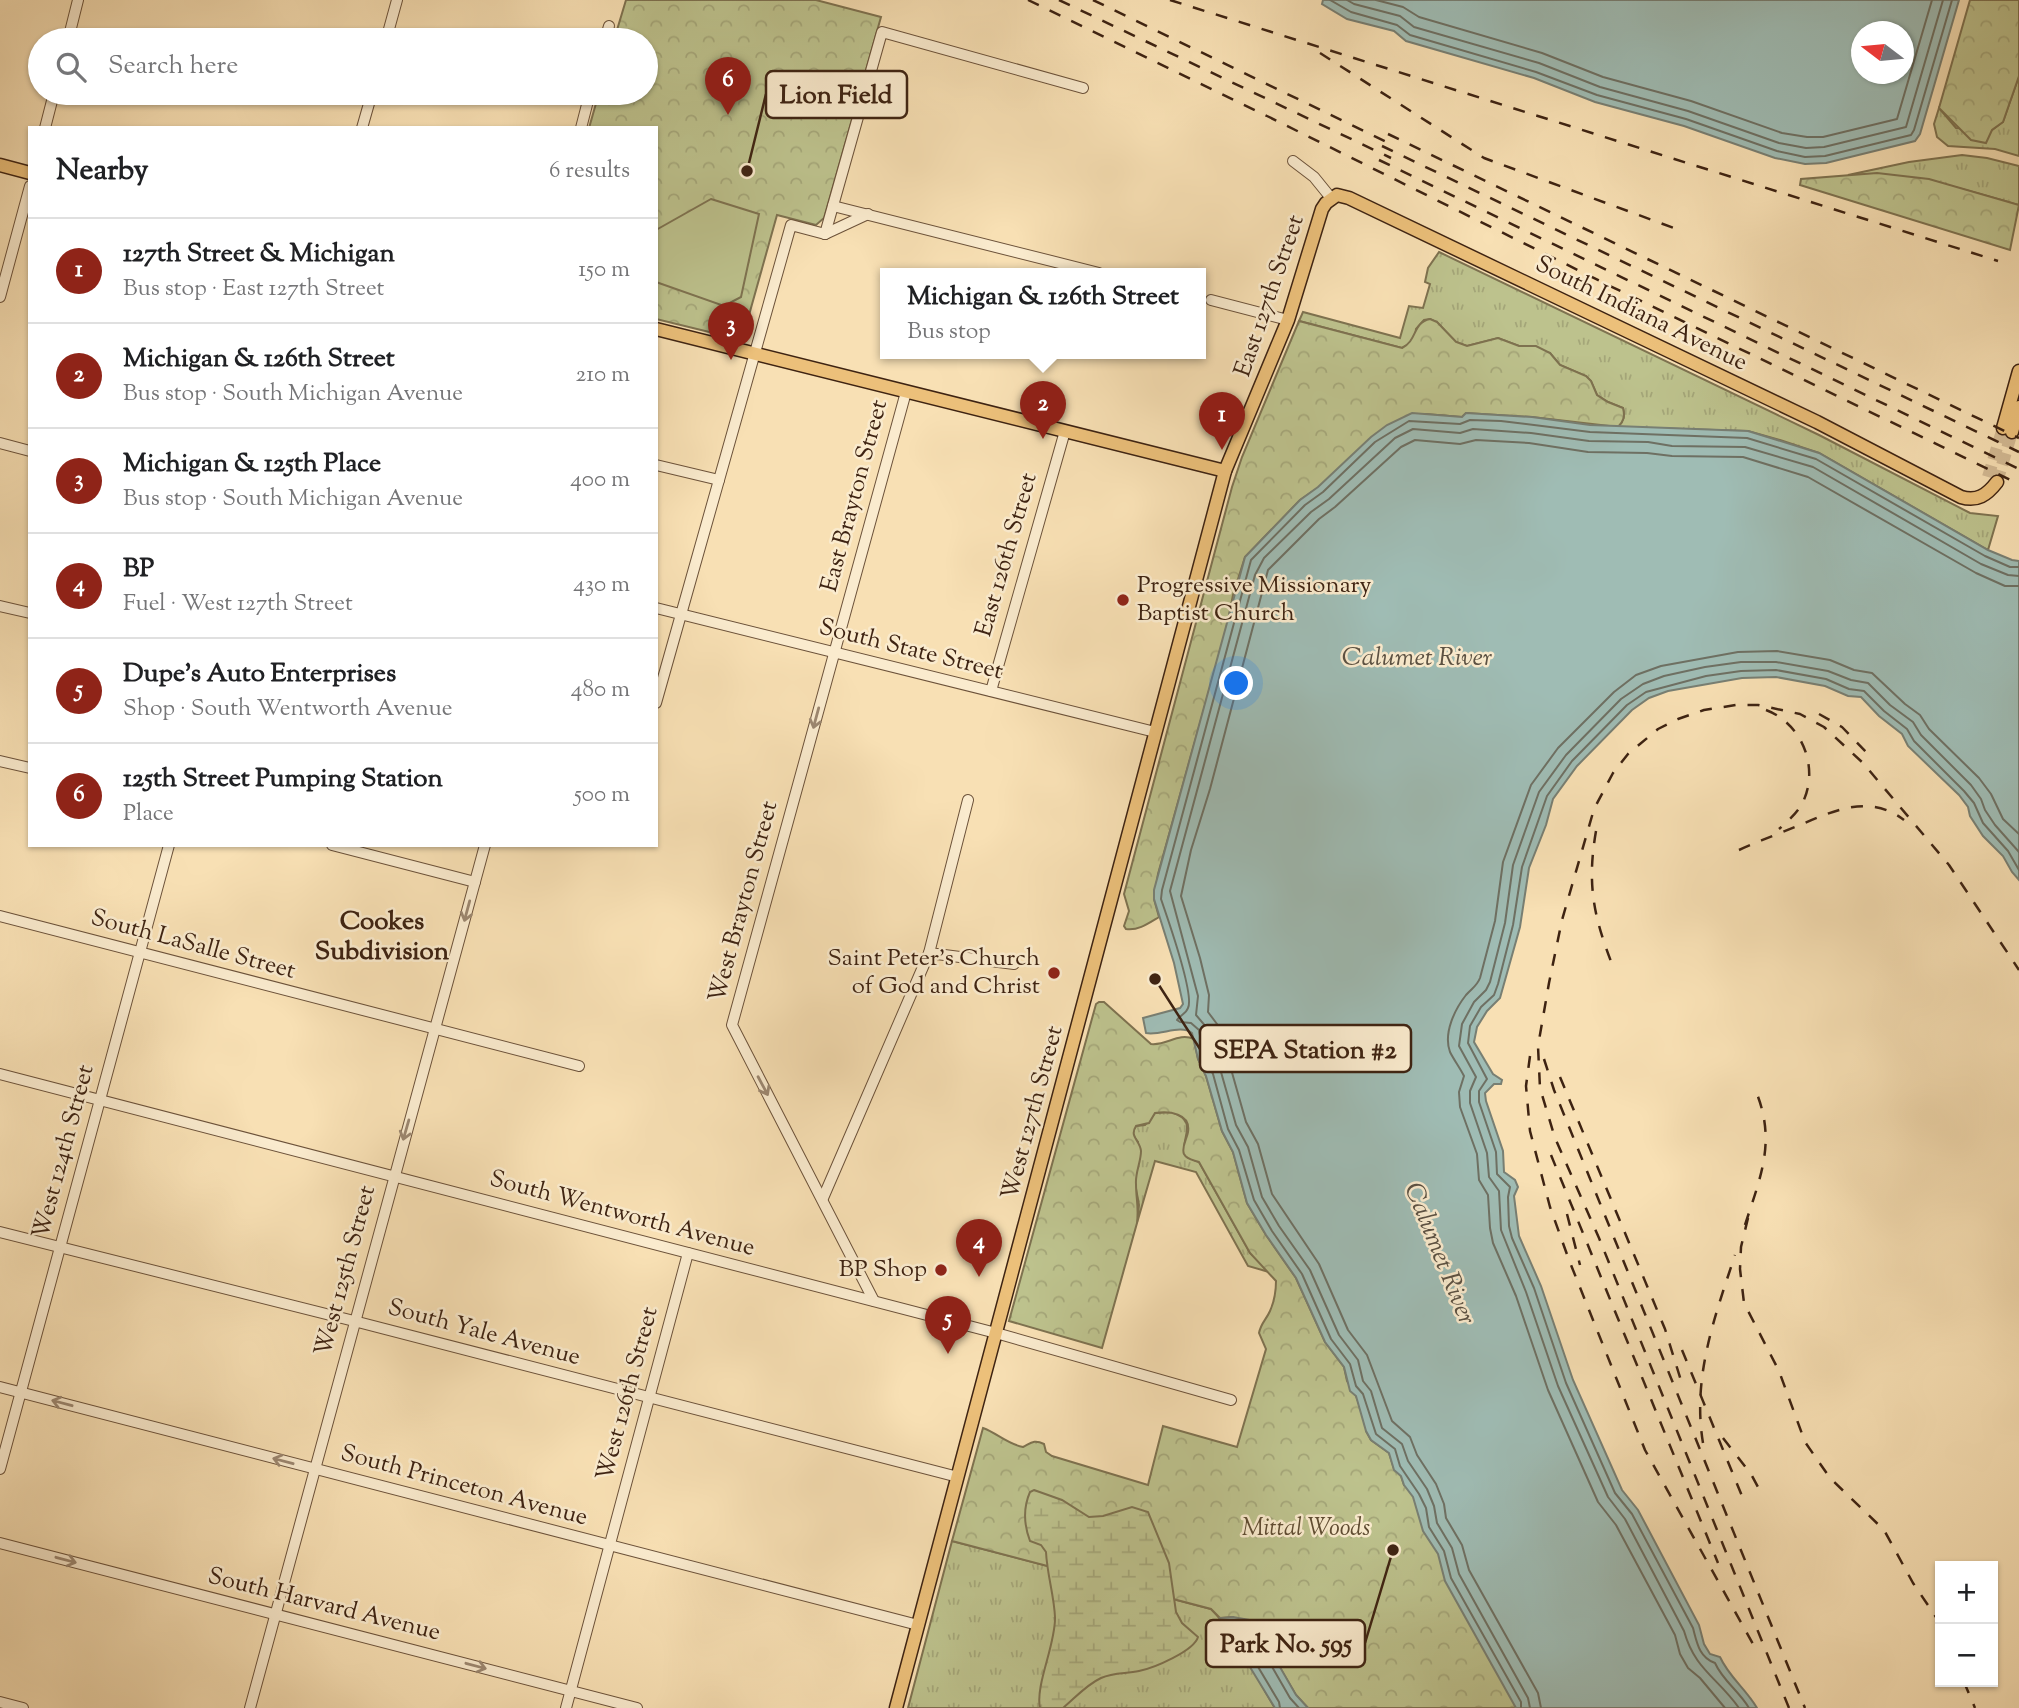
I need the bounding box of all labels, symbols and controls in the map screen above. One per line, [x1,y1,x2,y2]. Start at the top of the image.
north arrow [1851,21,1914,84]
search box [28,28,658,105]
icon: search [52,48,90,86]
text: Search here [108,48,238,85]
pin: 6 [705,57,751,115]
callout: Lion Field [766,71,907,118]
text: Lion Field [780,78,893,115]
text: Nearby [56,150,148,193]
text: 6 results [549,155,630,188]
street label: East 127th Street [1226,211,1314,381]
text: 127th Street & Michigan [123,236,395,273]
street label: South Indiana Avenue [1529,248,1753,380]
text: 1 [75,254,83,287]
text: 150 m [578,254,630,287]
popup [880,268,1206,359]
text: Bus stop · East 127th Street [123,273,384,306]
text: Michigan & 126th Street [907,279,1179,316]
pin: 3 [708,302,754,360]
text: Bus stop [907,316,991,349]
text: Michigan & 126th Street [123,341,395,378]
text: 2 [74,359,84,392]
text: 210 m [576,359,630,392]
text: Bus stop · South Michigan Avenue [123,378,463,411]
pin: 2 [1020,381,1066,439]
pin: 1 [1199,392,1245,450]
street label: East Brayton Street [813,396,897,596]
text: Michigan & 125th Place [123,446,381,483]
text: 3 [74,464,84,497]
text: 400 m [570,464,630,497]
street label: East 126th Street [967,469,1047,641]
text: Bus stop · South Michigan Avenue [123,483,463,516]
text: BP [123,551,154,588]
text: 4 [73,569,85,602]
text: 430 m [573,569,630,602]
place label: Progressive Missionary Baptist Church [1137,569,1371,631]
text: Fuel · West 127th Street [123,588,353,621]
marker: Progressive Missionary Baptist Church [1115,592,1131,608]
street label: South State Street [815,611,1007,689]
water label: Calumet River [1342,640,1492,677]
text: Dupe's Auto Enterprises [123,656,396,693]
your location [1219,666,1253,700]
text: 5 [75,674,83,707]
text: 480 m [571,674,630,707]
text: Shop · South Wentworth Avenue [123,693,453,726]
one-way arrow [809,706,822,729]
text: 125th Street Pumping Station [123,761,443,798]
text: 6 [73,779,85,812]
text: 500 m [574,779,630,812]
street label: West Brayton Street [701,797,787,1007]
text: Place [123,798,174,831]
one-way arrow [460,899,473,922]
street label: South LaSalle Street [87,901,299,989]
district label: Cookes Subdivision [315,904,450,971]
place label: Saint Peter's Church of God and Christ [828,942,1040,1004]
marker: Saint Peter's Church of God and Christ [1046,965,1062,981]
street label: West 127th Street [993,1022,1073,1204]
callout: SEPA Station #2 [1200,1025,1411,1072]
text: SEPA Station #2 [1213,1033,1398,1070]
street label: West 124th Street [24,1061,104,1243]
one-way arrow [756,1075,770,1095]
one-way arrow [399,1119,412,1141]
street label: South Wentworth Avenue [486,1162,758,1266]
water label: Calumet River [1394,1177,1484,1331]
street label: West 125th Street [307,1182,385,1360]
pin: 4 [956,1219,1002,1277]
place label: BP Shop [839,1253,927,1287]
marker: BP Shop [933,1262,949,1278]
street label: South Yale Avenue [384,1291,584,1375]
pin: 5 [925,1296,971,1354]
street label: West 126th Street [588,1303,668,1485]
one-way arrow [52,1396,74,1409]
street label: South Princeton Avenue [337,1437,591,1535]
one-way arrow [272,1453,294,1466]
park label: Mittal Woods [1242,1512,1370,1546]
one-way arrow [54,1554,77,1567]
street label: South Harvard Avenue [204,1560,444,1650]
map controls [1935,1561,1998,1687]
button: + [1935,1561,1998,1624]
callout: Park No. 595 [1206,1620,1365,1667]
button: − [1935,1624,1998,1687]
text: Park No. 595 [1220,1627,1352,1664]
one-way arrow [464,1660,487,1673]

